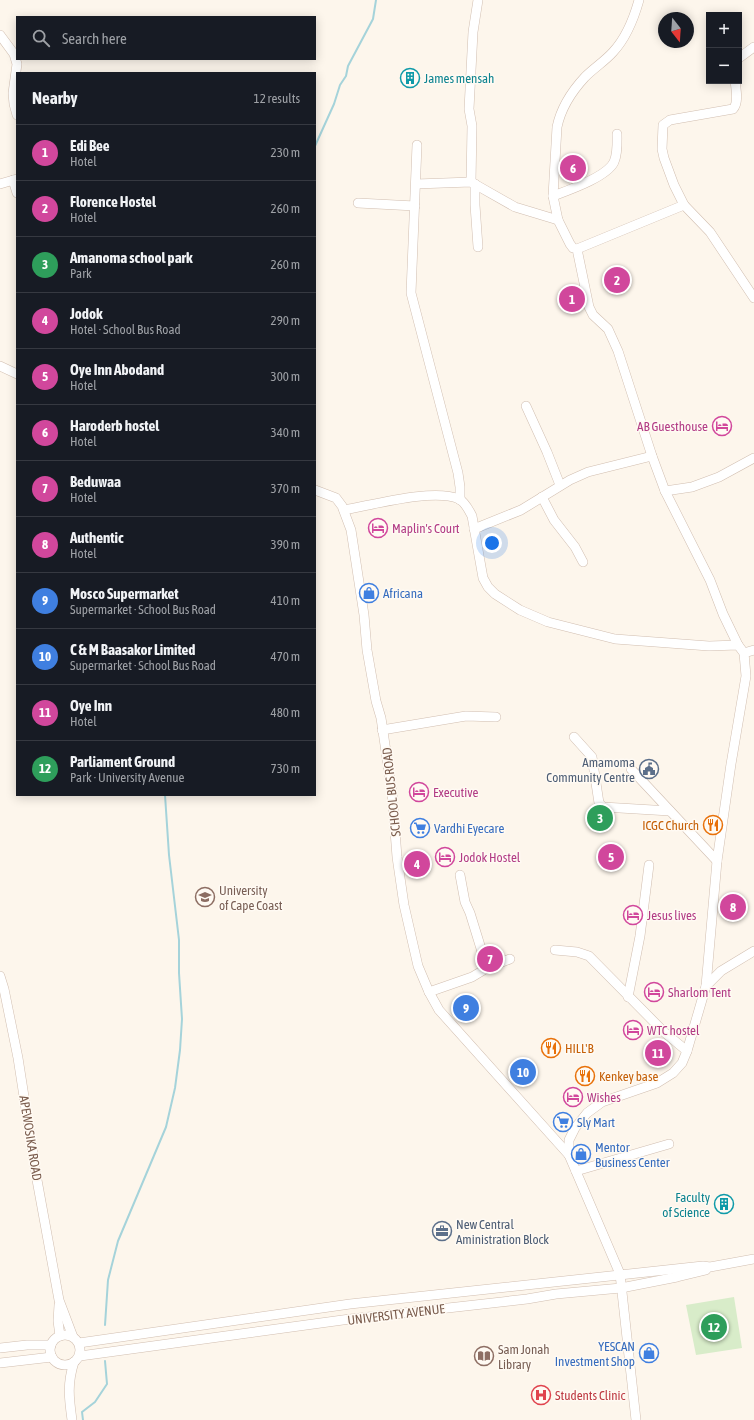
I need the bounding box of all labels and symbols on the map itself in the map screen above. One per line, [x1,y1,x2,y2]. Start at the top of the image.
north arrow [658,12,694,48]
building icon: James mensah [399,67,421,89]
place label: James mensah [424,71,494,86]
pin: 6 [560,153,586,183]
pin: 2 [604,265,630,295]
pin: 1 [559,284,585,314]
hotel icon: AB Guesthouse [711,415,733,437]
place label: AB Guesthouse [637,419,708,434]
hotel icon: Maplin's Court [367,517,389,539]
place label: Maplin's Court [392,521,460,536]
your location [482,533,502,553]
shop icon: Africana [358,582,380,604]
place label: Africana [383,586,423,601]
street label: SCHOOL BUS ROAD [379,747,404,837]
place label: Amamoma Community Centre [546,755,635,785]
public building icon: Amamoma Community Centre [638,758,660,780]
hotel icon: Executive [408,781,430,803]
place label: Executive [433,785,479,800]
pin: 3 [587,803,613,833]
restaurant icon: ICGC Church [702,814,724,836]
supermarket icon: Vardhi Eyecare [409,817,431,839]
place label: ICGC Church [642,818,699,833]
place label: Vardhi Eyecare [434,821,504,836]
pin: 5 [598,842,624,872]
hotel icon: Jodok Hostel [434,846,456,868]
pin: 4 [404,849,430,879]
place label: Jodok Hostel [459,850,521,865]
place label: University of Cape Coast [219,883,283,913]
school or university icon: University of Cape Coast [194,886,216,908]
pin: 8 [720,892,746,922]
hotel icon: Jesus lives [622,904,644,926]
place label: Jesus lives [647,908,697,923]
pin: 7 [477,944,503,974]
hotel icon: Sharlom Tent [643,981,665,1003]
place label: Sharlom Tent [668,985,731,1000]
pin: 9 [453,993,479,1023]
hotel icon: WTC hostel [622,1019,644,1041]
place label: WTC hostel [647,1023,700,1038]
restaurant icon: HILL'B [540,1037,562,1059]
pin: 11 [645,1038,671,1068]
place label: HILL'B [565,1041,594,1056]
pin: 10 [510,1057,536,1087]
restaurant icon: Kenkey base [574,1065,596,1087]
place label: Kenkey base [599,1069,658,1084]
hotel icon: Wishes [562,1086,584,1108]
place label: Wishes [587,1090,621,1105]
street label: APEWOSIKA ROAD [16,1094,45,1182]
supermarket icon: Sly Mart [552,1111,574,1133]
place label: Sly Mart [577,1115,615,1130]
place label: Mentor Business Center [595,1140,670,1170]
shop icon: Mentor Business Center [570,1143,592,1165]
place label: Faculty of Science [662,1190,711,1220]
building icon: Faculty of Science [713,1193,735,1215]
place label: New Central Aministration Block [456,1217,549,1247]
office icon: New Central Aministration Block [431,1220,453,1242]
street label: UNIVERSITY AVENUE [347,1301,446,1328]
pin: 12 [701,1312,727,1342]
place label: YESCAN Investment Shop [555,1339,635,1369]
place label: Sam Jonah Library [498,1342,550,1372]
shop icon: YESCAN Investment Shop [638,1342,660,1364]
library icon: Sam Jonah Library [473,1345,495,1367]
hospital icon: Students Clinic [530,1384,552,1406]
place label: Students Clinic [555,1388,626,1403]

